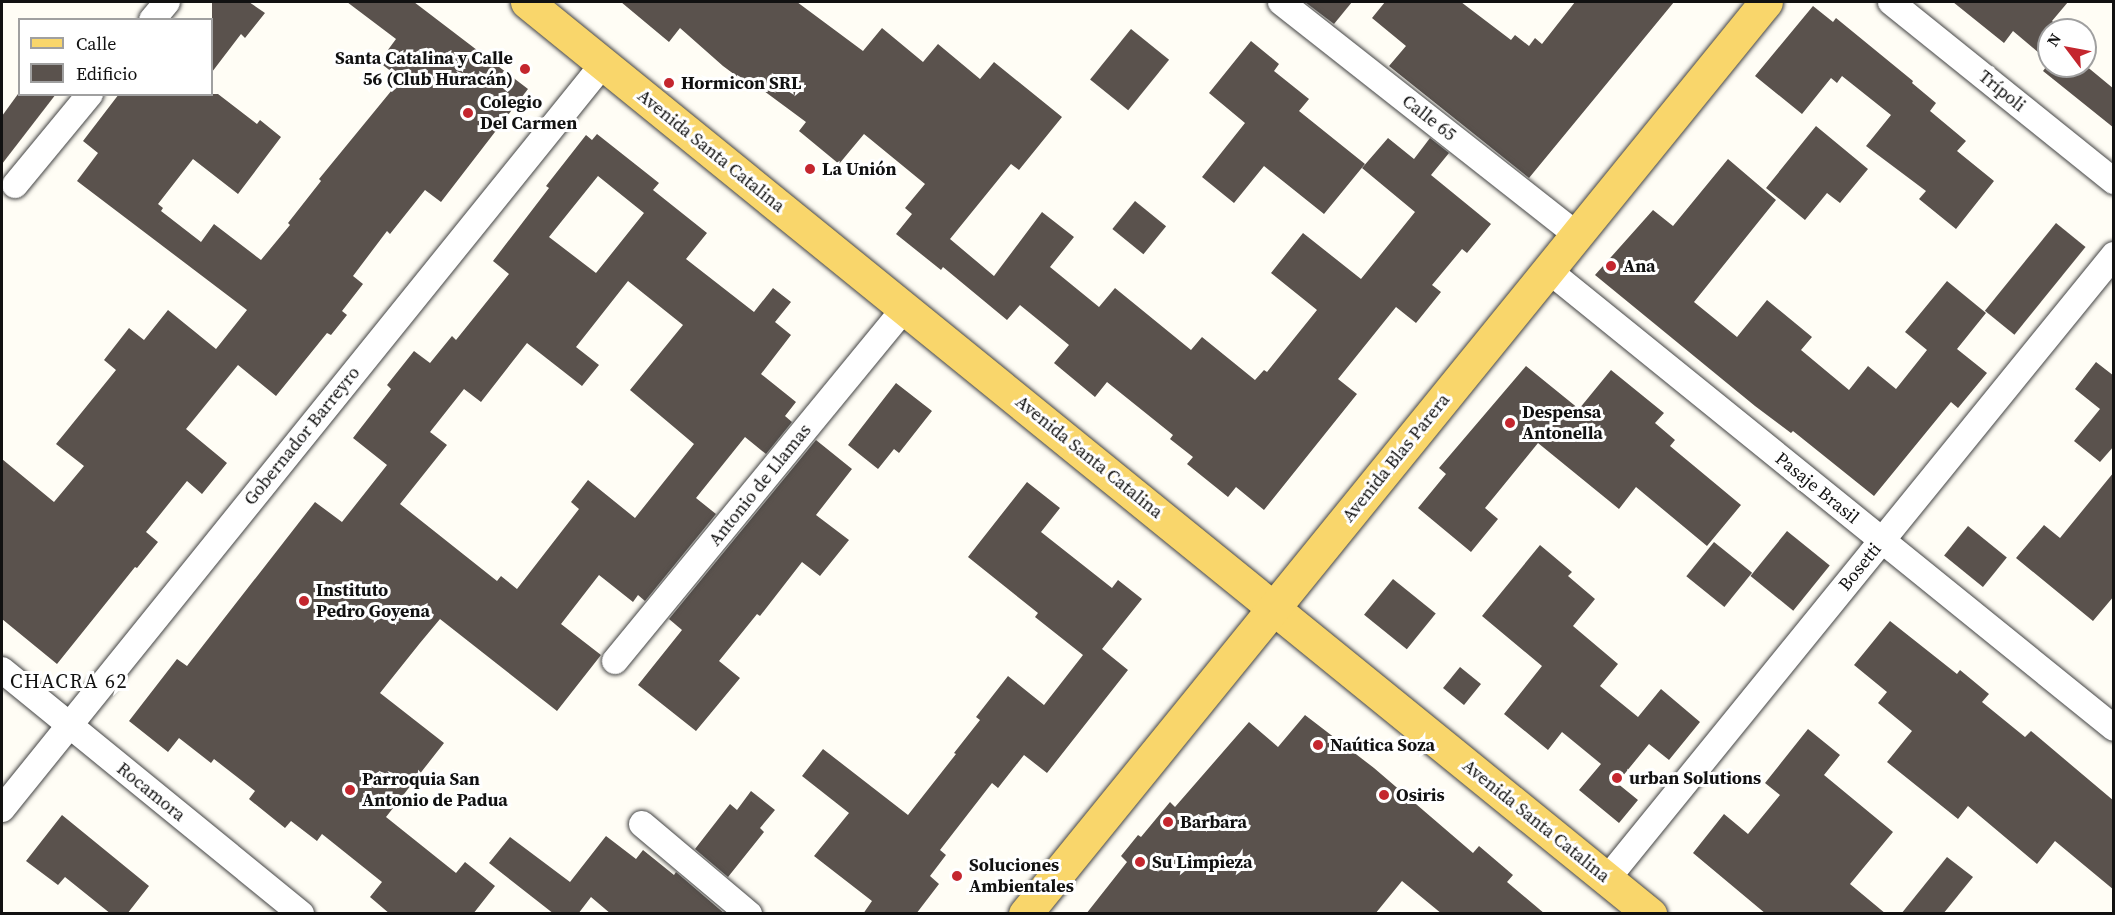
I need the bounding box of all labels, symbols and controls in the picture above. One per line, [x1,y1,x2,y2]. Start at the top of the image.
legend [18,18,213,96]
north arrow [2037,18,2097,78]
text: N [2041,29,2066,50]
text: Calle [76,31,116,56]
place label: Santa Catalina y Calle 56 (Club Huracán) [335,48,513,90]
text: Edificio [76,61,137,86]
marker: Santa Catalina y Calle 56 (Club Huracán) [518,62,532,76]
street label: Trípoli [1974,66,2030,116]
place label: Hormicon SRL [681,72,801,94]
marker: Hormicon SRL [662,76,676,90]
street label: Avenida Santa Catalina [633,85,789,217]
street label: Calle 65 [1398,90,1460,146]
place label: Colegio Del Carmen [480,92,577,134]
marker: Colegio Del Carmen [461,106,475,120]
place label: La Unión [822,158,897,180]
marker: La Unión [803,162,817,176]
place label: Ana [1623,255,1656,277]
marker: Ana [1604,259,1618,273]
street label: Gobernador Barreyro [239,362,365,510]
street label: Avenida Blas Parera [1338,389,1454,527]
street label: Avenida Santa Catalina [1011,391,1167,523]
place label: Despensa Antonella [1522,402,1603,444]
marker: Despensa Antonella [1503,416,1517,430]
street label: Antonio de Llamas [704,420,816,550]
street label: Pasaje Brasil [1771,448,1863,528]
street label: Bosetti [1834,539,1886,595]
place label: Instituto Pedro Goyena [316,580,430,622]
marker: Instituto Pedro Goyena [297,594,311,608]
district label: CHACRA 62 [10,669,128,693]
place label: Naútica Soza [1330,734,1435,756]
marker: Naútica Soza [1311,738,1325,752]
street label: Avenida Santa Catalina [1458,755,1614,887]
street label: Rocamora [112,758,190,826]
place label: urban Solutions [1629,767,1761,789]
place label: Parroquia San Antonio de Padua [362,769,508,812]
marker: urban Solutions [1610,771,1624,785]
marker: Parroquia San Antonio de Padua [343,783,357,797]
place label: Osiris [1396,784,1445,806]
marker: Osiris [1377,788,1391,802]
place label: Barbara [1180,811,1247,833]
marker: Barbara [1161,815,1175,829]
place label: Su Limpieza [1152,851,1252,873]
place label: Soluciones Ambientales [969,855,1074,898]
marker: Su Limpieza [1133,855,1147,869]
marker: Soluciones Ambientales [950,869,964,883]

